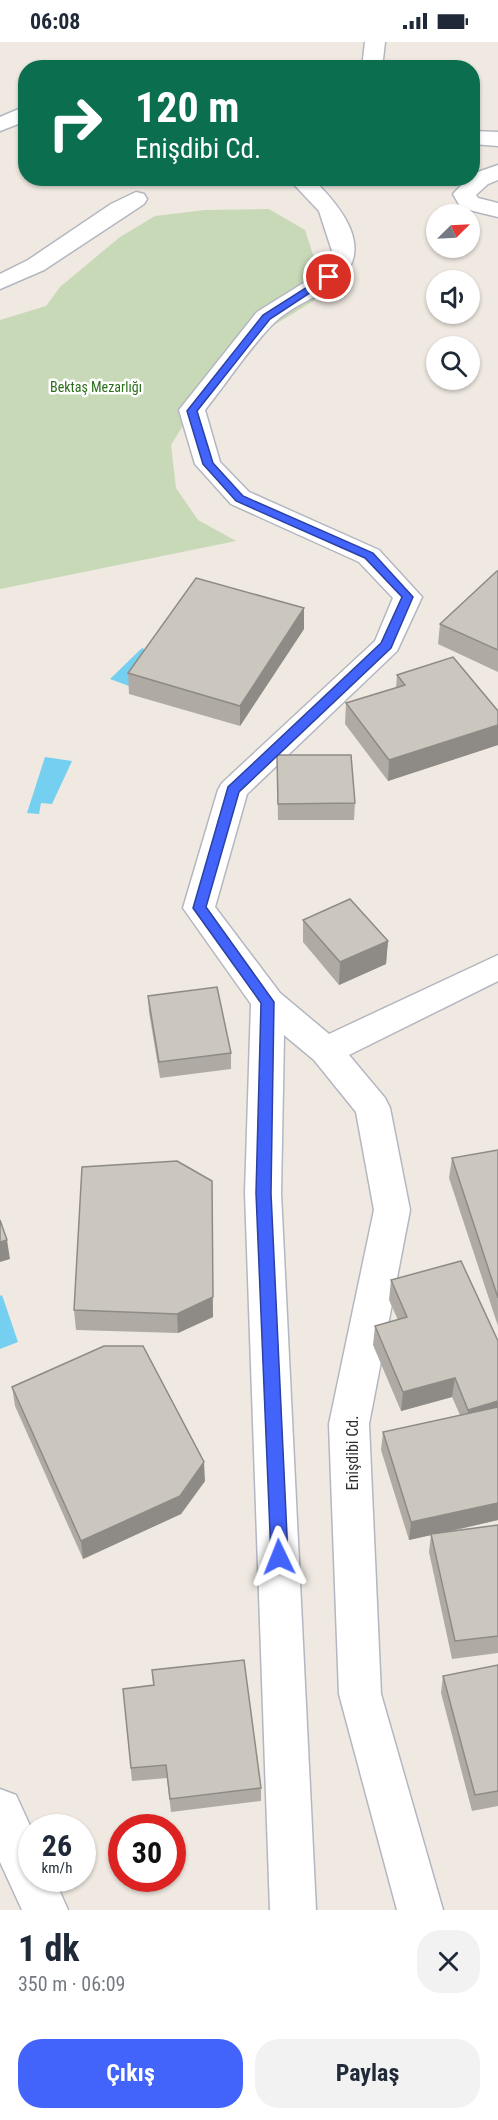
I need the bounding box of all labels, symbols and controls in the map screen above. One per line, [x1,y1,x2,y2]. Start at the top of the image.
text: 06:08 [30,9,81,34]
text: 120 m [135,83,240,132]
icon: right [36,84,114,162]
text: Enişdibi Cd. [135,133,261,165]
north arrow [426,204,480,258]
map controls [426,204,480,390]
pin [303,251,354,302]
icon: arrive [312,260,345,293]
button: sound [426,270,480,324]
button: search [426,336,480,390]
park label: Bektaş Mezarlığı [50,379,142,395]
street label: Enişdibi Cd. [343,1416,362,1490]
position arrow [247,1525,311,1589]
speed limit sign: 30 [108,1814,186,1892]
text: 26 [42,1828,72,1863]
text: km/h [42,1859,72,1877]
text: 1 dk [18,1928,80,1970]
button: close [417,1930,480,1993]
text: 350 m · 06:09 [18,1972,125,1996]
button: Çıkış [18,2039,243,2108]
button: Paylaş [255,2039,480,2108]

